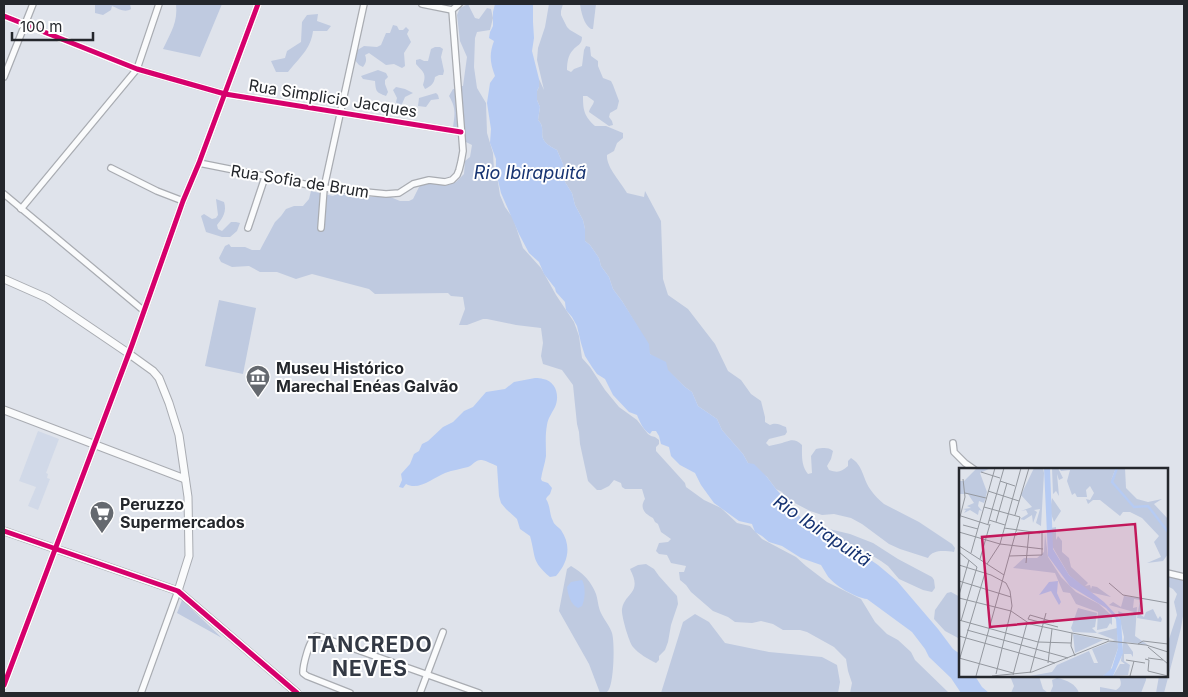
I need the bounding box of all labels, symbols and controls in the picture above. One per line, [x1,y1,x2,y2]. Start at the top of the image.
scale bar [12,10,94,42]
text: 100 m [20,17,62,36]
street label: Rua Simplicio Jacques [247,75,419,121]
street label: Rua Sofia de Brum [229,160,371,202]
water label: Rio Ibirapuitã [474,162,586,183]
place label: Museu Histórico Marechal Enéas Galvão [276,358,459,396]
museum icon: Museu Histórico Marechal Enéas Galvão [245,364,271,398]
inset map [959,468,1168,677]
water label: Rio Ibirapuitã [770,490,875,571]
place label: Peruzzo Supermercados [120,494,245,532]
supermarket icon: Peruzzo Supermercados [89,500,115,534]
district label: TANCREDO NEVES [307,632,433,681]

